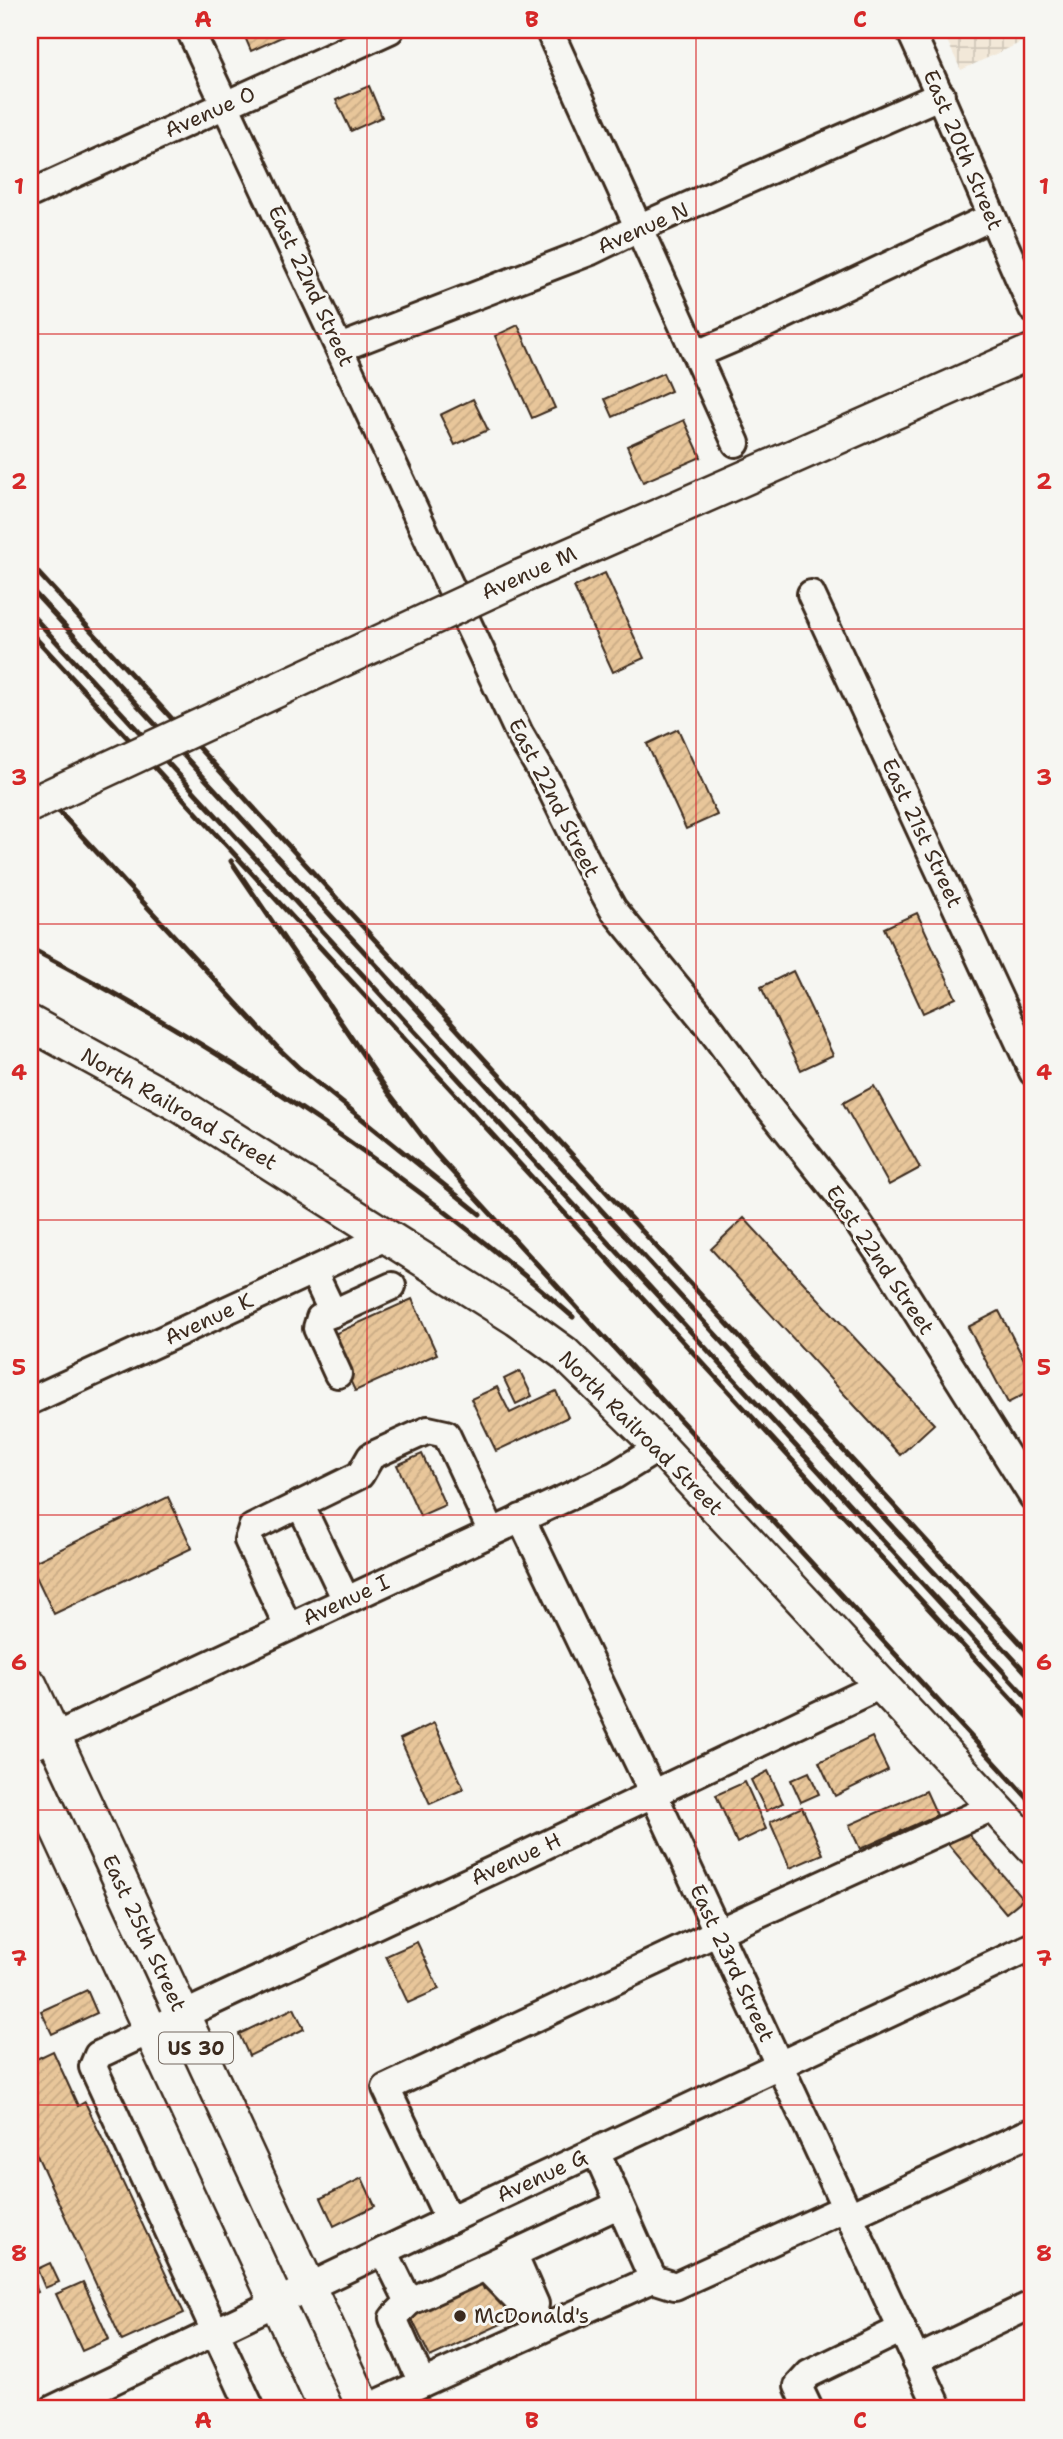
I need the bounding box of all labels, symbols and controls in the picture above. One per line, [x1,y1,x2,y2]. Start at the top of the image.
text: A [194,4,212,34]
text: B [525,4,539,34]
text: C [853,4,867,34]
street label: East 20th Street [917,66,1009,234]
street label: Avenue O [160,80,260,144]
text: 1 [14,171,24,201]
text: 1 [1039,171,1049,201]
street label: Avenue N [593,195,693,261]
street label: East 22nd Street [261,201,361,371]
text: 2 [11,466,27,496]
text: 2 [1036,466,1052,496]
street label: Avenue M [477,540,581,606]
street label: East 22nd Street [502,714,606,882]
street label: East 21st Street [875,754,969,912]
text: 3 [11,762,27,792]
text: 3 [1036,762,1052,792]
street label: North Railroad Street [76,1041,282,1177]
text: 4 [11,1057,27,1087]
text: 4 [1036,1057,1052,1087]
street label: East 22nd Street [820,1180,940,1340]
street label: Avenue K [160,1286,258,1352]
street label: North Railroad Street [553,1345,729,1521]
text: 5 [12,1352,26,1382]
text: 5 [1037,1352,1051,1382]
street label: Avenue I [298,1568,394,1632]
text: 6 [11,1647,27,1677]
text: 6 [1036,1647,1052,1677]
street label: Avenue H [466,1826,566,1892]
street label: East 25th Street [95,1850,193,2016]
street label: East 23rd Street [683,1880,781,2046]
text: 7 [11,1943,27,1973]
text: 7 [1036,1943,1052,1973]
road number: US 30 [159,2032,233,2064]
street label: Avenue G [492,2143,592,2209]
text: 8 [11,2238,27,2268]
text: 8 [1036,2238,1052,2268]
place label: McDonald's [474,2302,589,2330]
marker: McDonald's [452,2308,468,2324]
text: A [194,2405,212,2435]
text: B [525,2405,539,2435]
text: C [853,2405,867,2435]

